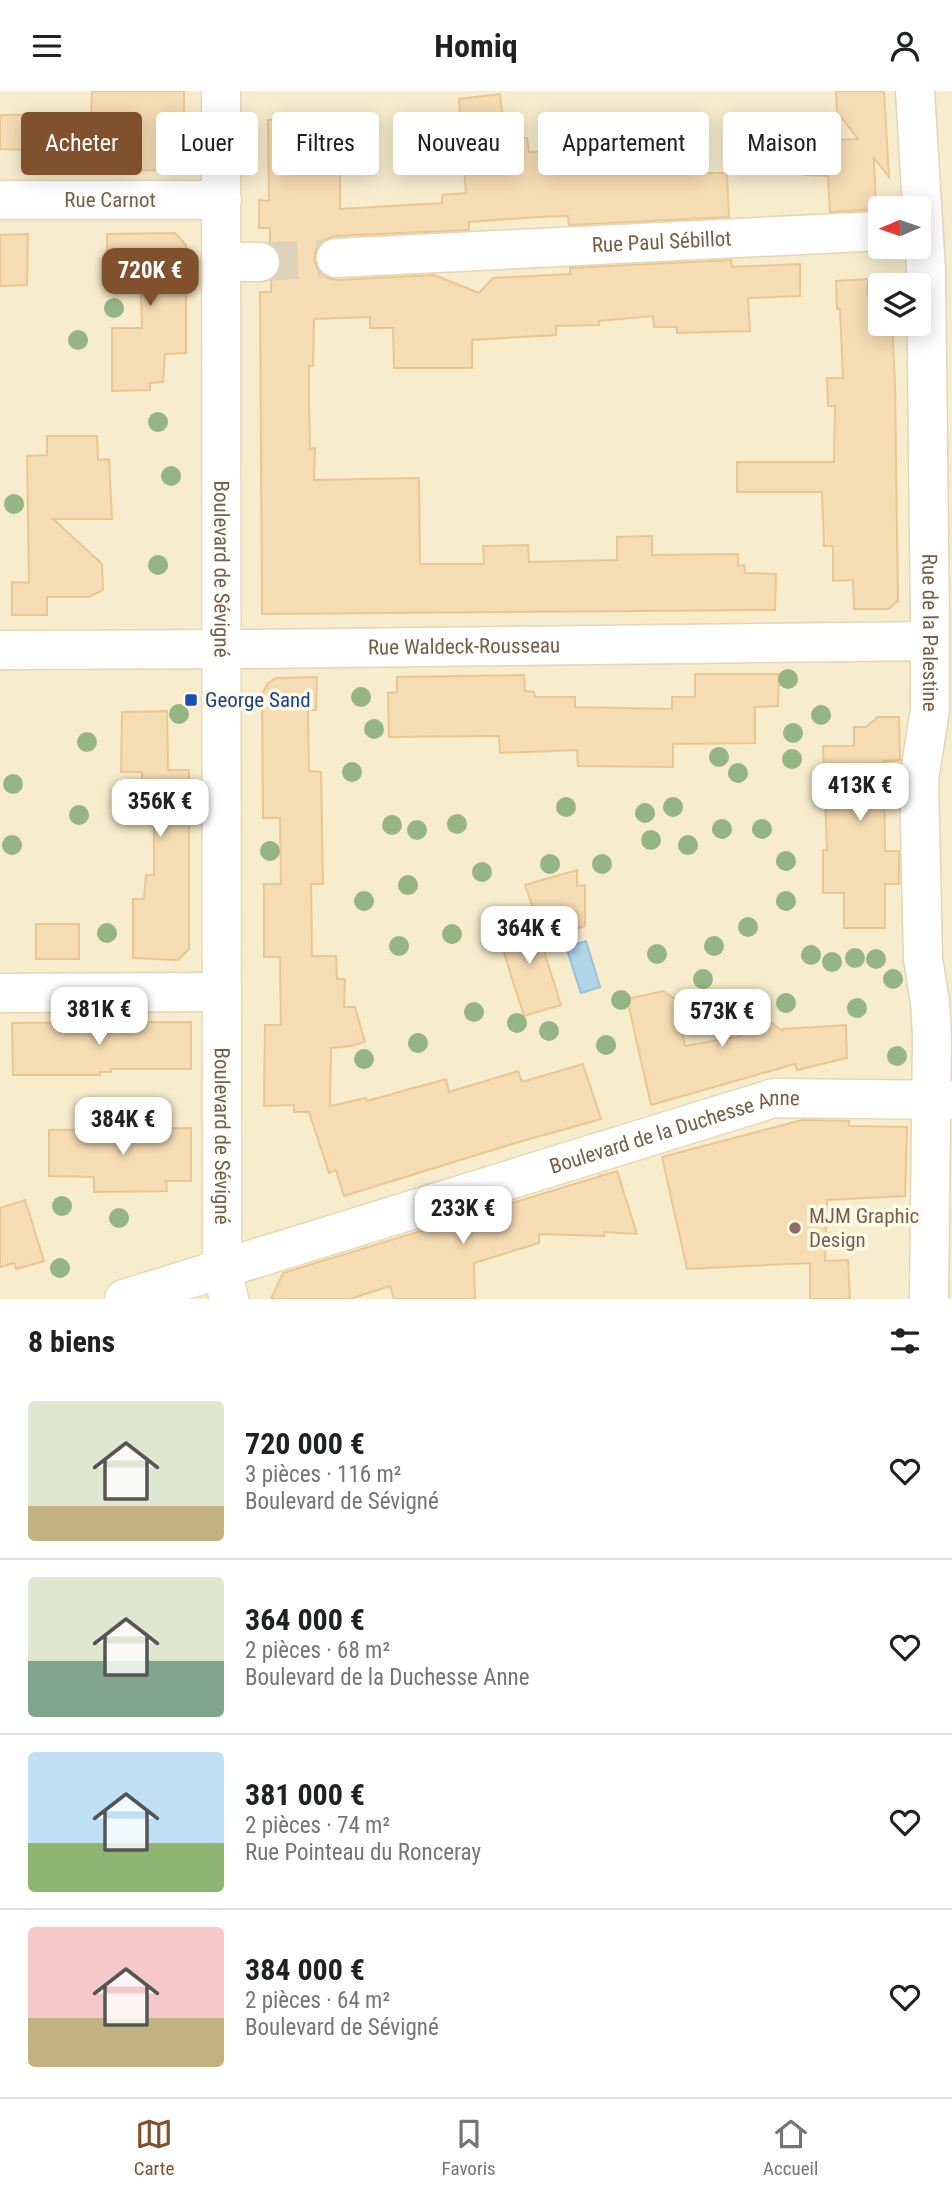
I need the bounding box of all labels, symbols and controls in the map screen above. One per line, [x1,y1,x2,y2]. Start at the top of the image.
icon: menu [28,27,66,65]
text: Homiq [434,27,518,65]
icon: person [886,27,924,65]
chip: Acheter [21,112,142,175]
chip: Louer [156,112,258,175]
chip: Filtres [272,112,379,175]
chip: Nouveau [393,112,524,175]
chip: Appartement [538,112,709,175]
chip: Maison [723,112,841,175]
street label: Rue Carnot [64,188,156,212]
north arrow [868,196,931,259]
map controls [868,196,931,336]
street label: Rue Paul Sébillot [591,226,732,257]
pin: 720K € [93,249,207,308]
text: 720K € [118,257,182,284]
button: layers [868,273,931,336]
street label: Boulevard de Sévigné [209,480,233,658]
street label: Rue de la Palestine [917,554,942,712]
street label: Rue Waldeck-Rousseau [368,633,560,660]
place label: George Sand [205,688,311,712]
marker: George Sand [183,692,199,708]
pin: 413K € [803,763,917,823]
text: 413K € [828,772,892,799]
pin: 356K € [103,779,217,839]
text: 356K € [128,788,192,815]
pin: 364K € [472,907,586,966]
text: 364K € [497,915,561,942]
pin: 381K € [42,988,156,1047]
pin: 573K € [665,989,779,1049]
text: 381K € [67,996,131,1023]
text: 573K € [690,998,754,1025]
street label: Boulevard de Sévigné [210,1047,234,1225]
street label: Boulevard de la Duchesse Anne [547,1086,800,1179]
pin: 384K € [66,1097,180,1157]
text: 384K € [91,1106,155,1133]
pin: 233K € [406,1187,520,1246]
text: 233K € [431,1195,495,1222]
place label: MJM Graphic Design [809,1204,919,1252]
marker: MJM Graphic Design [787,1220,803,1236]
icon: filters [886,1322,924,1360]
text: 8 biens [28,1324,115,1359]
text: 720 000 € [245,1426,365,1461]
icon: home [84,1429,168,1513]
icon: heart [886,1452,924,1490]
text: 3 pièces · 116 m² [245,1461,401,1488]
text: Boulevard de Sévigné [245,1488,439,1515]
text: 364 000 € [245,1602,365,1637]
icon: home [84,1605,168,1689]
icon: heart [886,1628,924,1666]
text: 2 pièces · 68 m² [245,1637,390,1664]
text: Boulevard de la Duchesse Anne [245,1664,529,1691]
text: 381 000 € [245,1777,365,1812]
icon: home [84,1780,168,1864]
icon: heart [886,1803,924,1841]
text: 2 pièces · 74 m² [245,1812,390,1839]
text: Rue Pointeau du Ronceray [245,1839,481,1866]
text: 384 000 € [245,1952,365,1987]
icon: home [84,1955,168,2039]
icon: heart [886,1978,924,2016]
text: 2 pièces · 64 m² [245,1987,390,2014]
text: Boulevard de Sévigné [245,2014,439,2041]
tab: Carte [134,2115,174,2180]
tab: Favoris [442,2115,496,2180]
tab: Accueil [763,2115,818,2180]

